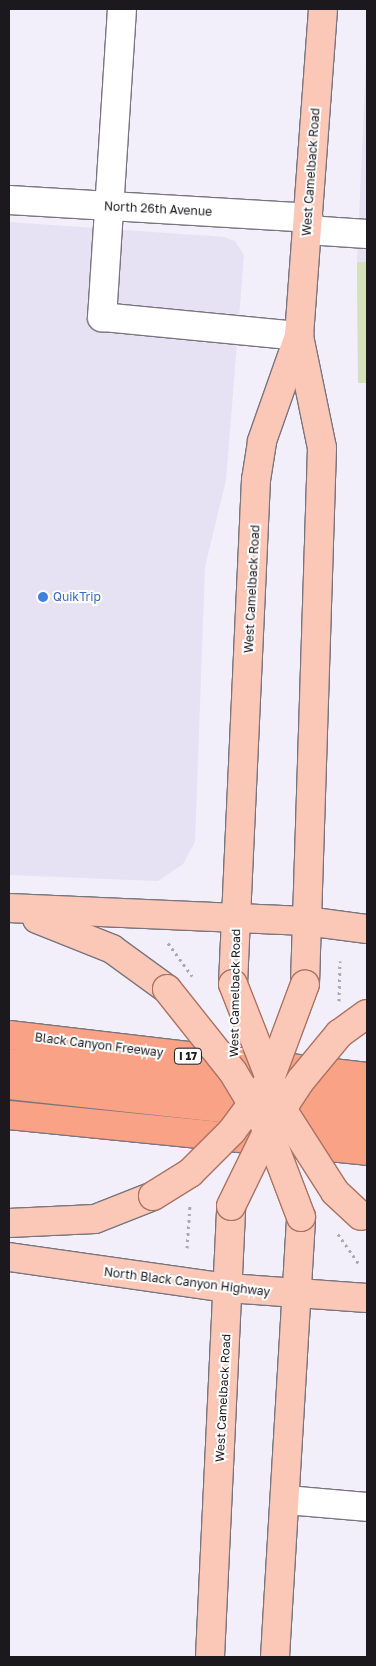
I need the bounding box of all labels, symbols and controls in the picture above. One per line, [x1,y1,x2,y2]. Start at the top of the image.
street label: West Camelback Road [299,107,323,237]
street label: North 26th Avenue [104,199,212,219]
street label: West Camelback Road [241,525,263,653]
place label: QuikTrip [53,590,101,604]
marker: QuikTrip [37,591,49,603]
street label: West Camelback Road [227,929,243,1057]
street label: Black Canyon Freeway [34,1030,164,1060]
road number: I 17 [173,1048,203,1064]
street label: North Black Canyon Highway [103,1265,271,1299]
street label: West Camelback Road [212,1334,234,1462]

